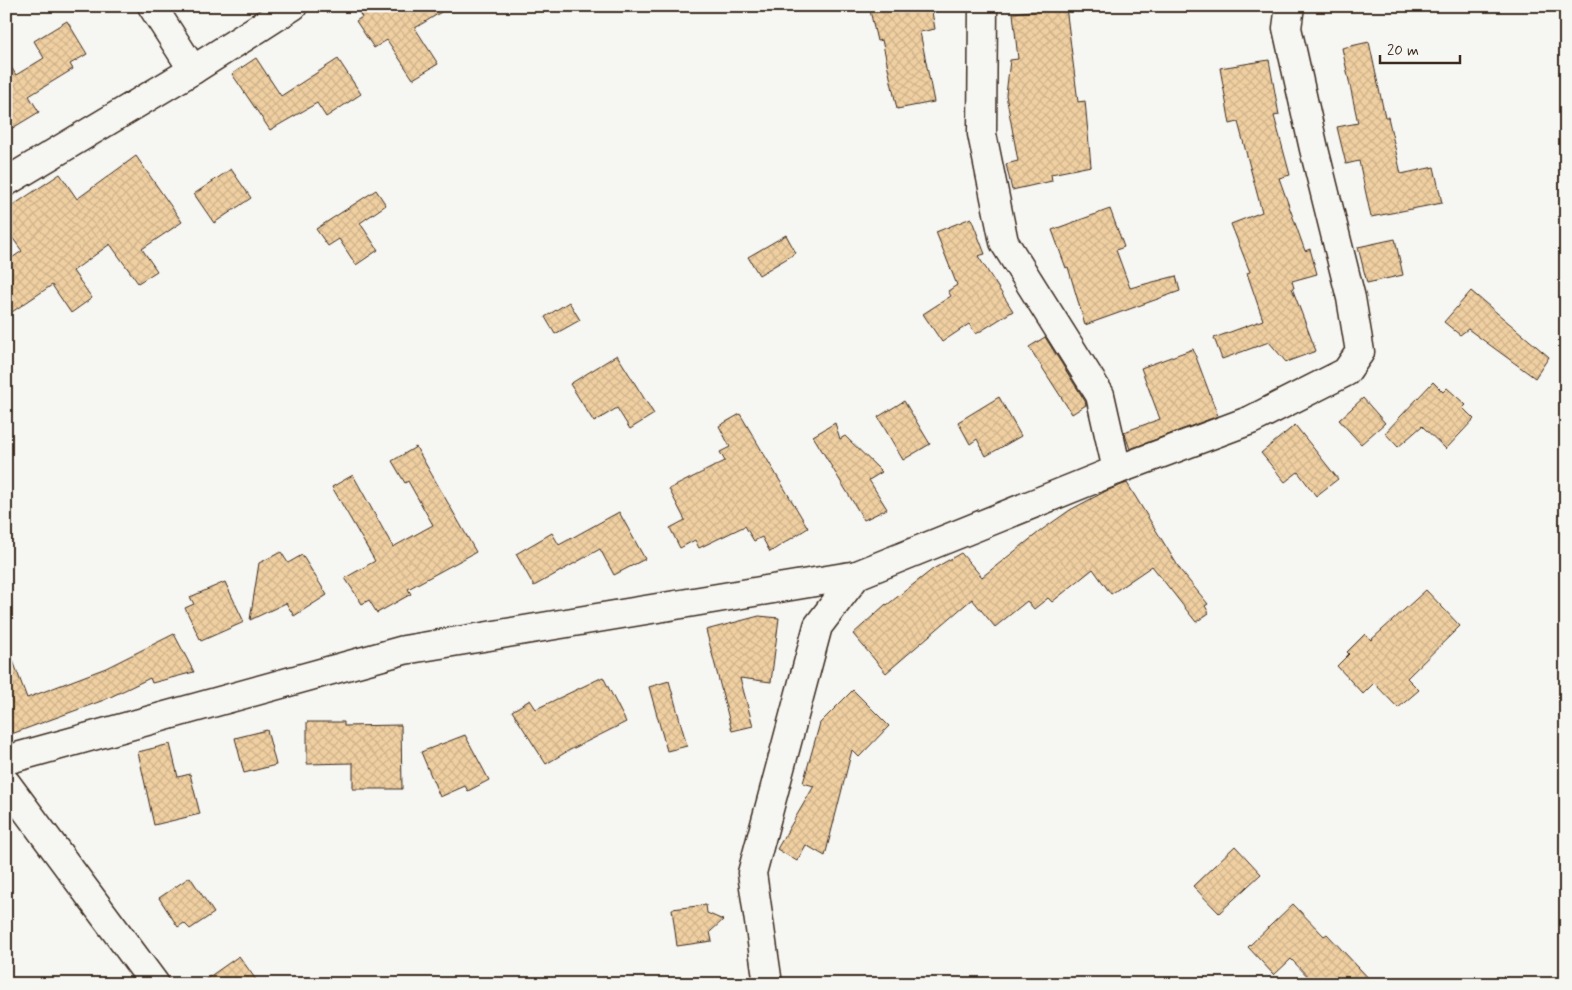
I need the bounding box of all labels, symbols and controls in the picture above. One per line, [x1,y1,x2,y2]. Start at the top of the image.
scale bar [1380,32,1460,64]
text: 20 m [1387,41,1419,61]

